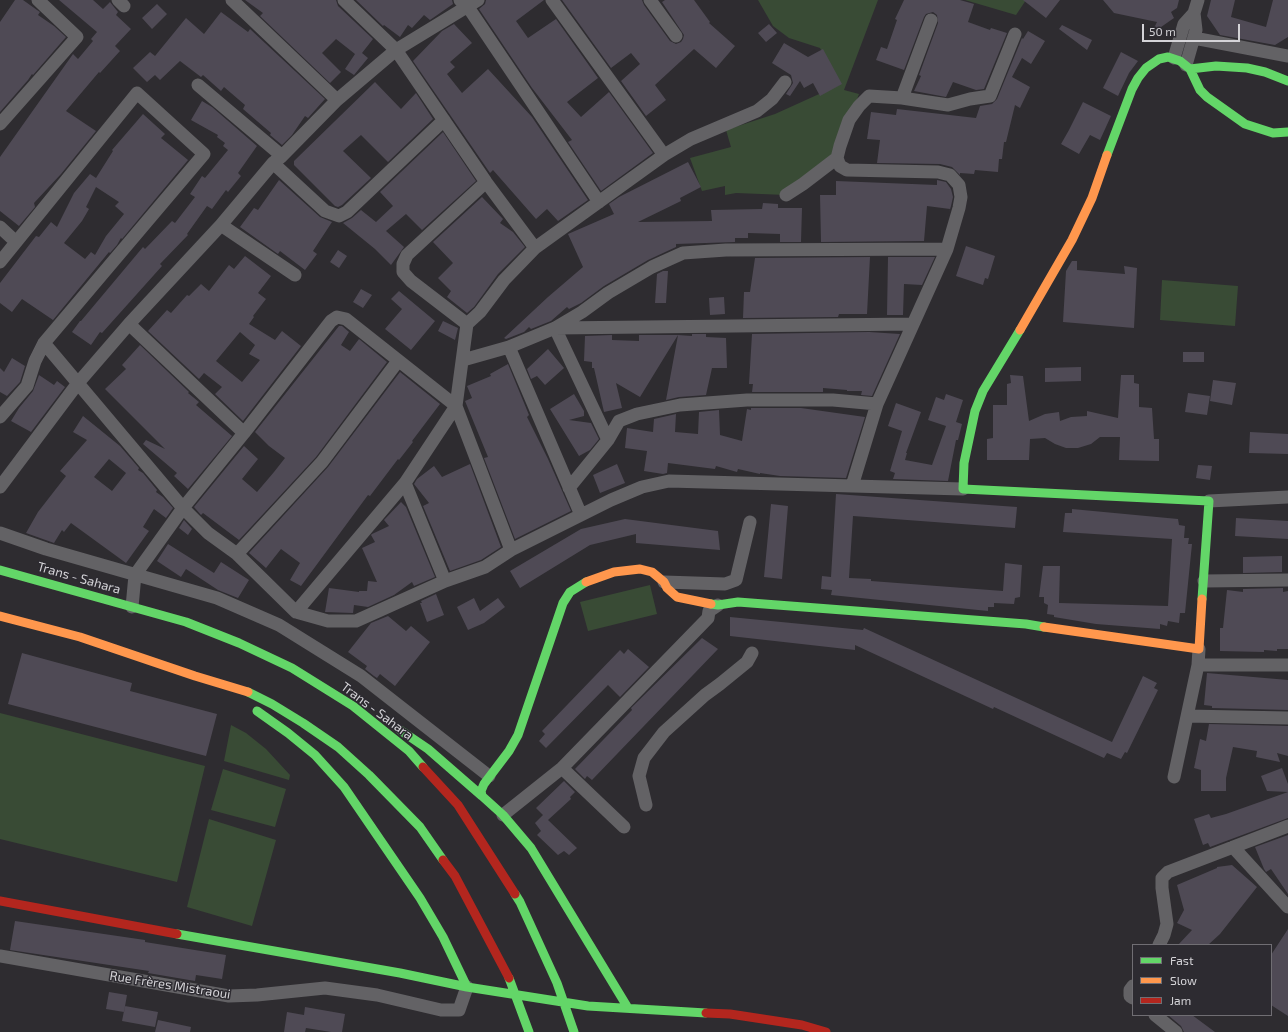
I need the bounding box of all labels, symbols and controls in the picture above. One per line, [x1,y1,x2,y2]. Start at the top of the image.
scale bar [1144,16,1242,42]
text: 50 m [1149,24,1176,38]
street label: Trans - Sahara [36,559,122,597]
street label: Trans - Sahara [338,679,416,743]
legend [1132,944,1272,1016]
text: Fast [1170,953,1193,967]
street label: Rue Frères Mistraoui [108,968,232,1002]
text: Slow [1170,973,1197,987]
text: Jam [1170,993,1191,1007]

